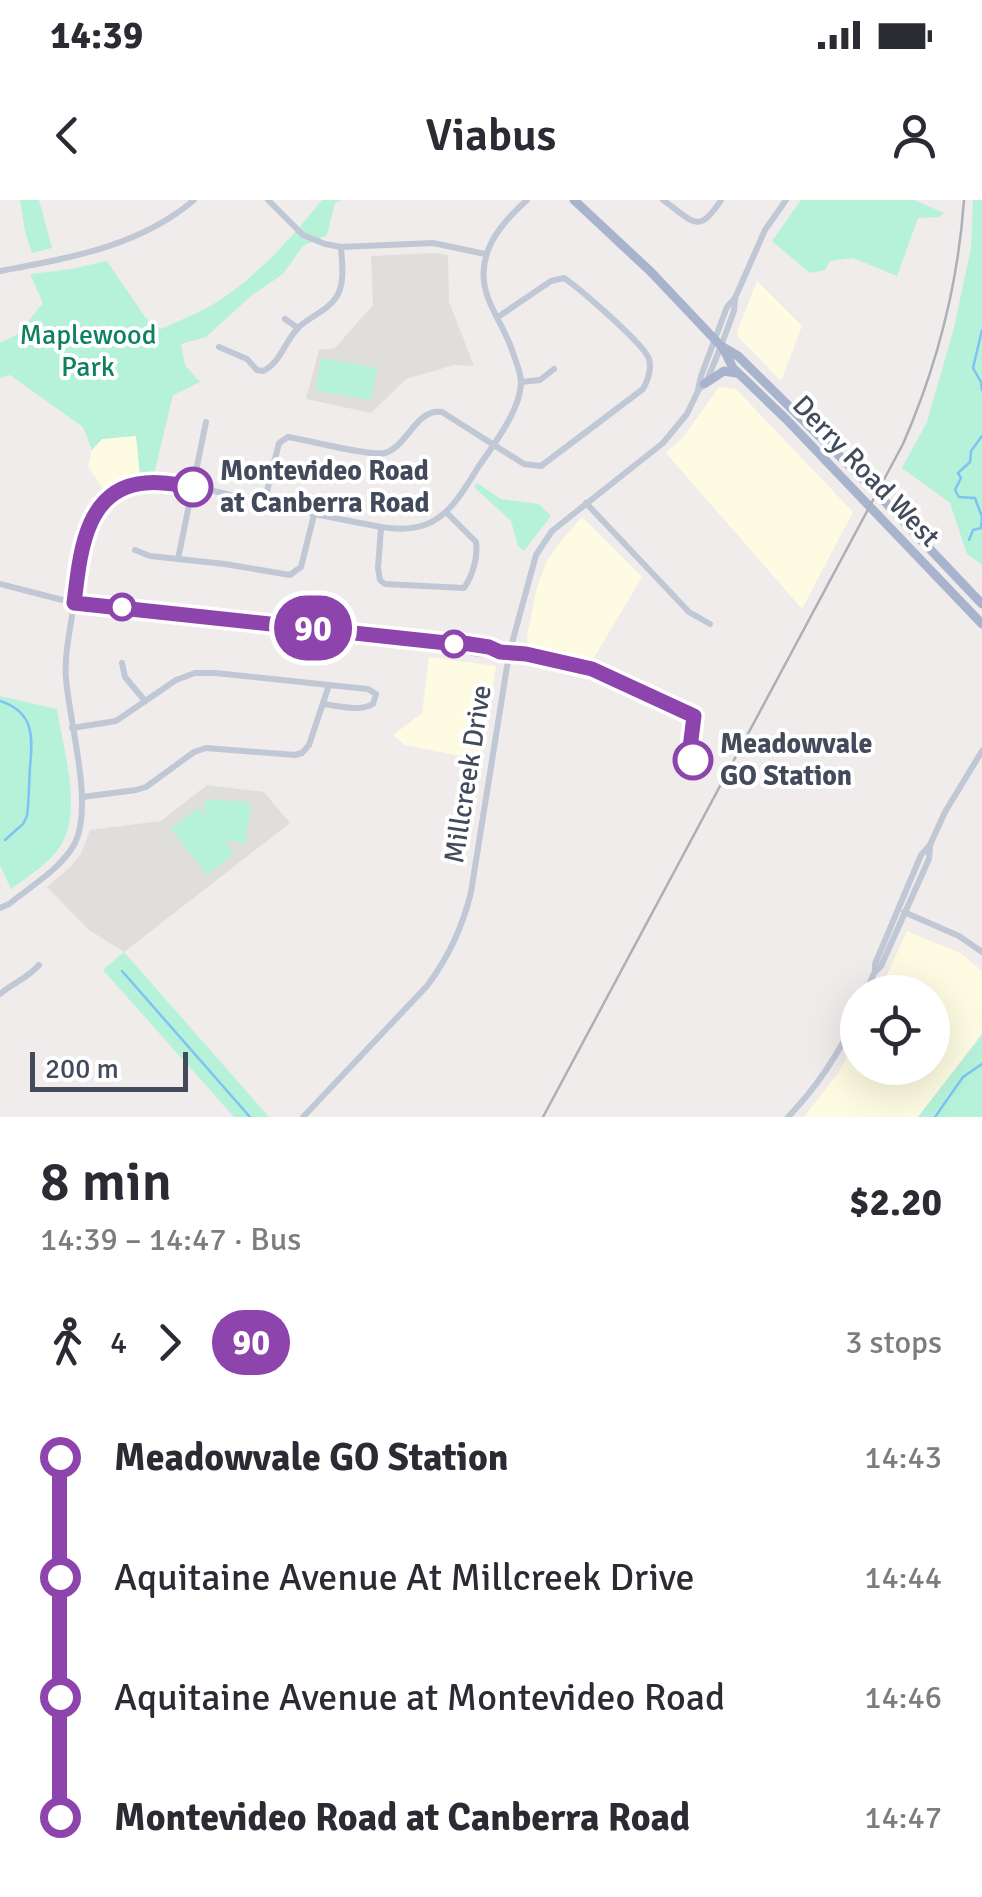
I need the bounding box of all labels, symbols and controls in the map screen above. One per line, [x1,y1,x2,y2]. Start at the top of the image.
text: 14:39 [50,12,143,59]
icon: back [40,108,95,163]
text: Viabus [426,108,556,163]
icon: person [887,108,942,163]
park label: Maplewood Park [19,318,157,384]
street label: Derry Road West [785,388,947,554]
place label: Montevideo Road at Canberra Road [220,454,430,520]
marker: Montevideo Road at Canberra Road [174,468,212,506]
unlabelled marker [109,594,135,620]
line badge: 90 [268,596,358,660]
text: 90 [294,607,332,650]
unlabelled marker [441,631,467,657]
street label: Millcreek Drive [437,683,499,865]
place label: Meadowvale GO Station [720,727,872,793]
marker: Meadowvale GO Station [674,741,712,779]
map controls [840,975,950,1085]
button: locate [840,975,950,1085]
scale bar [30,1047,188,1091]
text: 200 m [45,1052,119,1086]
text: 8 min [40,1148,172,1216]
text: $2.20 [849,1179,942,1226]
text: 14:39 – 14:47 · Bus [40,1220,301,1259]
icon: walk [40,1315,95,1370]
icon: forward [142,1315,197,1370]
text: 90 [232,1321,270,1364]
text: 4 [110,1323,127,1362]
text: 3 stops [845,1323,942,1362]
text: Meadowvale GO Station [114,1434,509,1481]
text: 14:43 [864,1438,942,1477]
text: Aquitaine Avenue At Millcreek Drive [114,1554,694,1601]
text: 14:44 [864,1558,942,1597]
text: Aquitaine Avenue at Montevideo Road [114,1674,725,1721]
text: 14:46 [864,1678,942,1717]
text: Montevideo Road at Canberra Road [114,1794,690,1841]
text: 14:47 [864,1798,942,1837]

